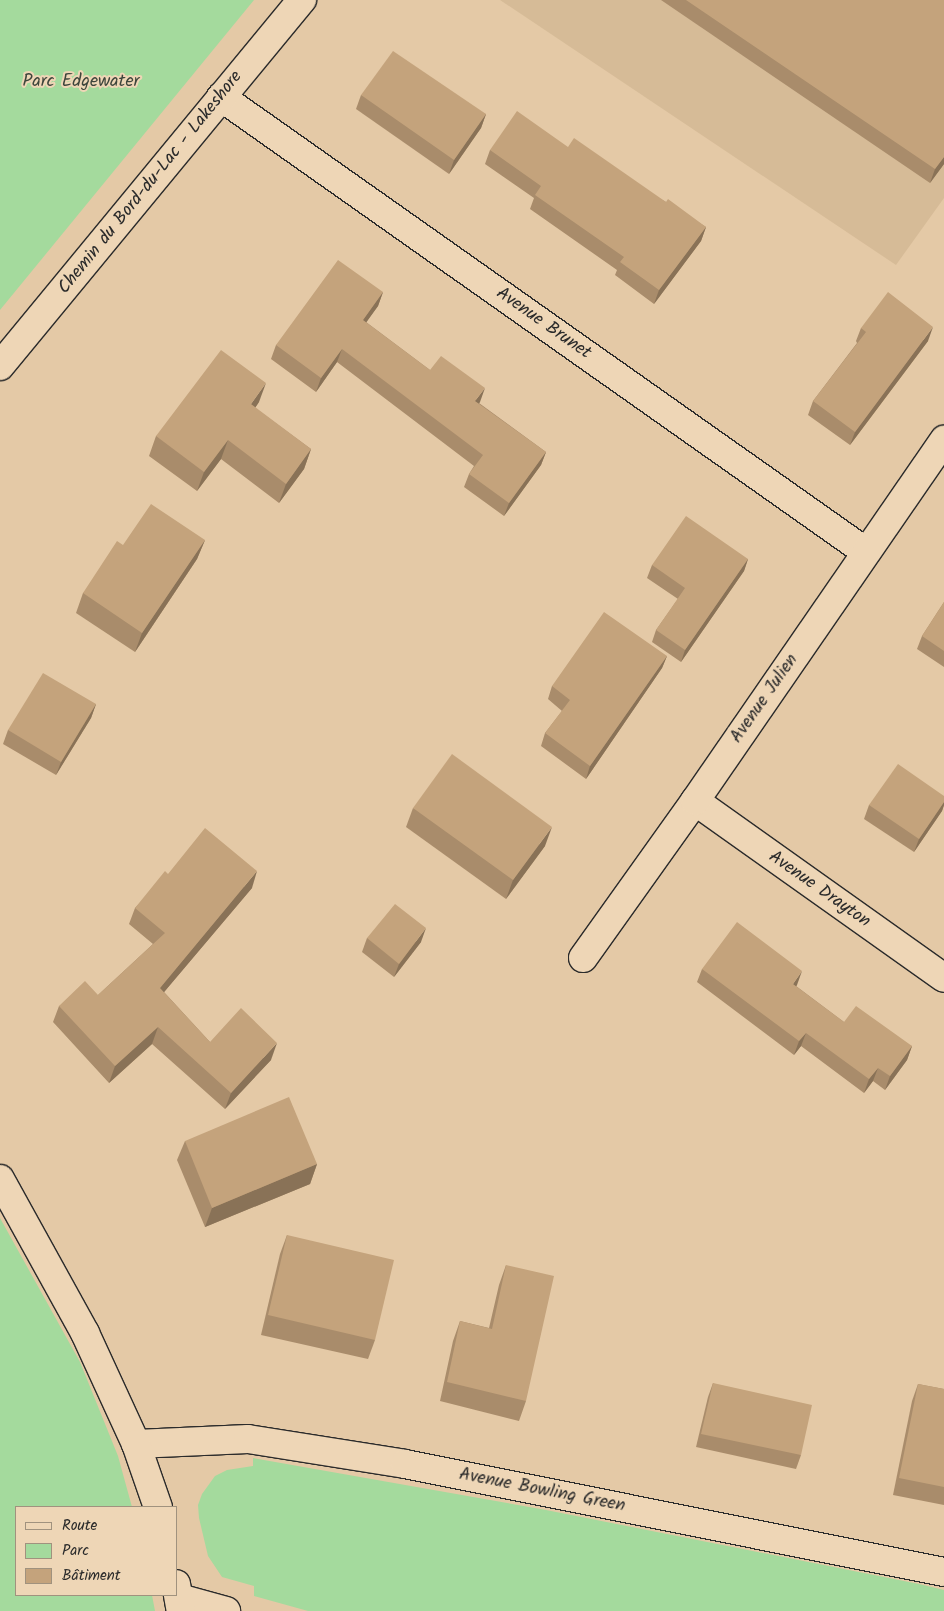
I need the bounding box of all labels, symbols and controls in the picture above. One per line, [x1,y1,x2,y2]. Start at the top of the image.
street label: Chemin du Bord-du-Lac - Lakeshore [54,67,248,299]
park label: Parc Edgewater [22,71,140,93]
street label: Avenue Brunet [491,283,595,365]
street label: Avenue Julien [726,650,804,748]
street label: Avenue Drayton [764,847,874,933]
street label: Avenue Bowling Green [457,1464,627,1518]
legend [15,1506,178,1596]
text: Route [62,1514,97,1538]
text: Parc [62,1539,89,1563]
text: Bâtiment [62,1564,121,1588]

